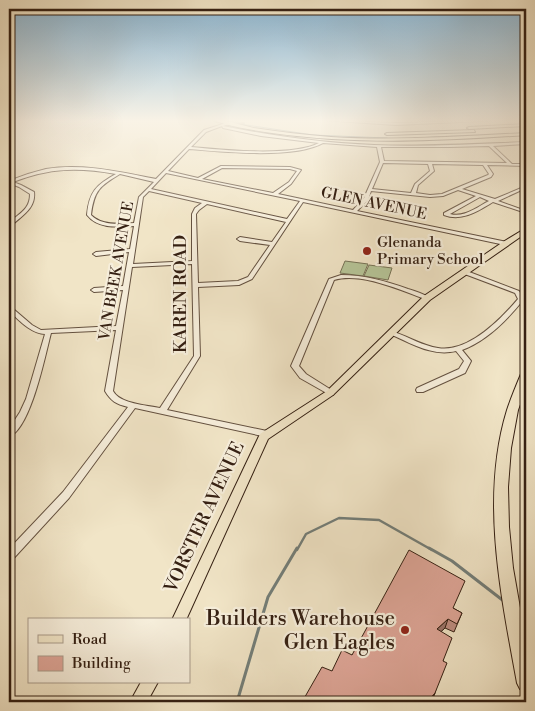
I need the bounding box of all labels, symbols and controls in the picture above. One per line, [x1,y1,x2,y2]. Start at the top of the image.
street label: GLEN AVENUE [319,183,429,224]
street label: VAN BEEK AVENUE [95,200,138,343]
place label: Glenanda Primary School [377,233,484,269]
street label: KAREN ROAD [169,235,192,353]
marker: Glenanda Primary School [361,245,373,257]
street label: VORSTER AVENUE [159,438,250,597]
place label: Builders Warehouse Glen Eagles [205,606,395,656]
legend [28,618,190,684]
marker: Builders Warehouse Glen Eagles [399,624,411,636]
text: Road [72,630,107,649]
text: Building [71,654,131,673]

